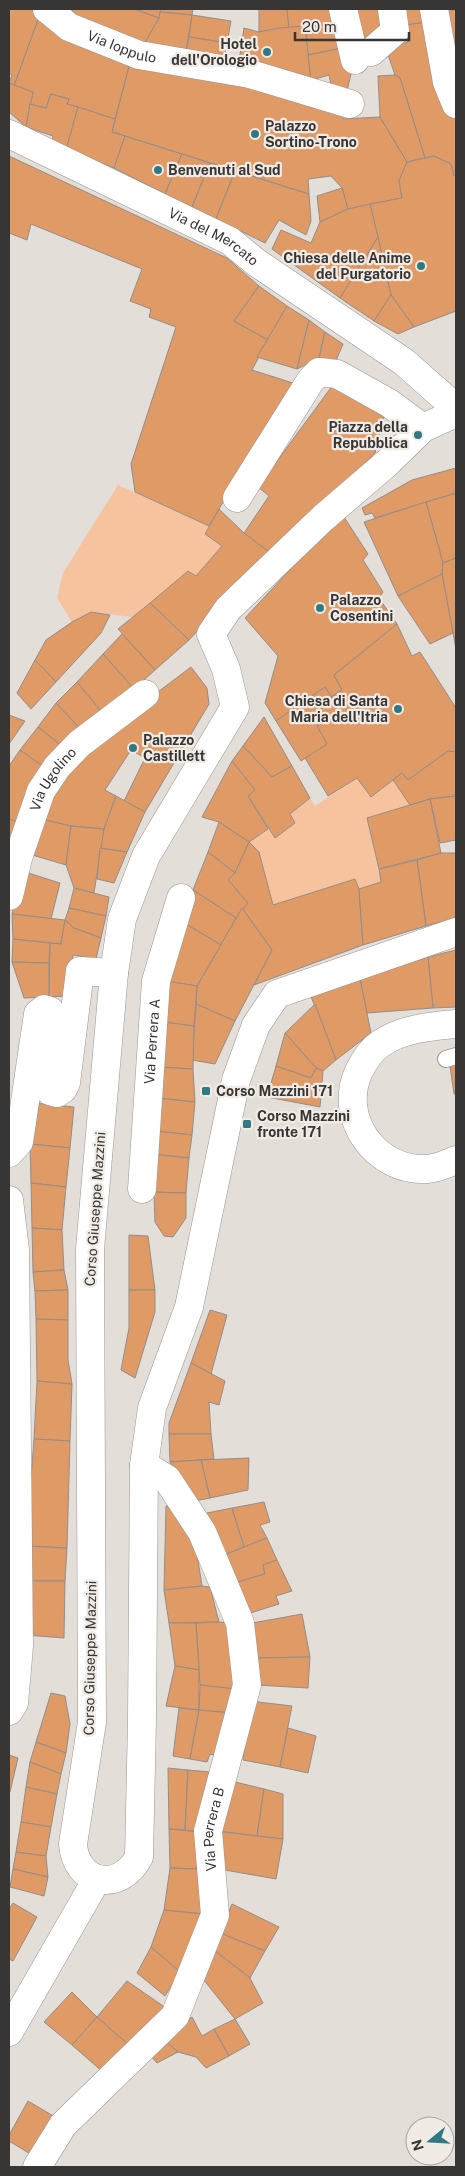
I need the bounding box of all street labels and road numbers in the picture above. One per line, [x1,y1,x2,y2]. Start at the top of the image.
street label: Via Ioppulo [85,27,158,66]
street label: Via del Mercato [166,204,262,269]
street label: Via Ugolino [27,744,80,813]
street label: Via Perrera A [141,998,163,1085]
street label: Corso Giuseppe Mazzini [82,1131,108,1287]
street label: Corso Giuseppe Mazzini [81,1580,99,1736]
street label: Via Perrera B [200,1785,227,1872]

